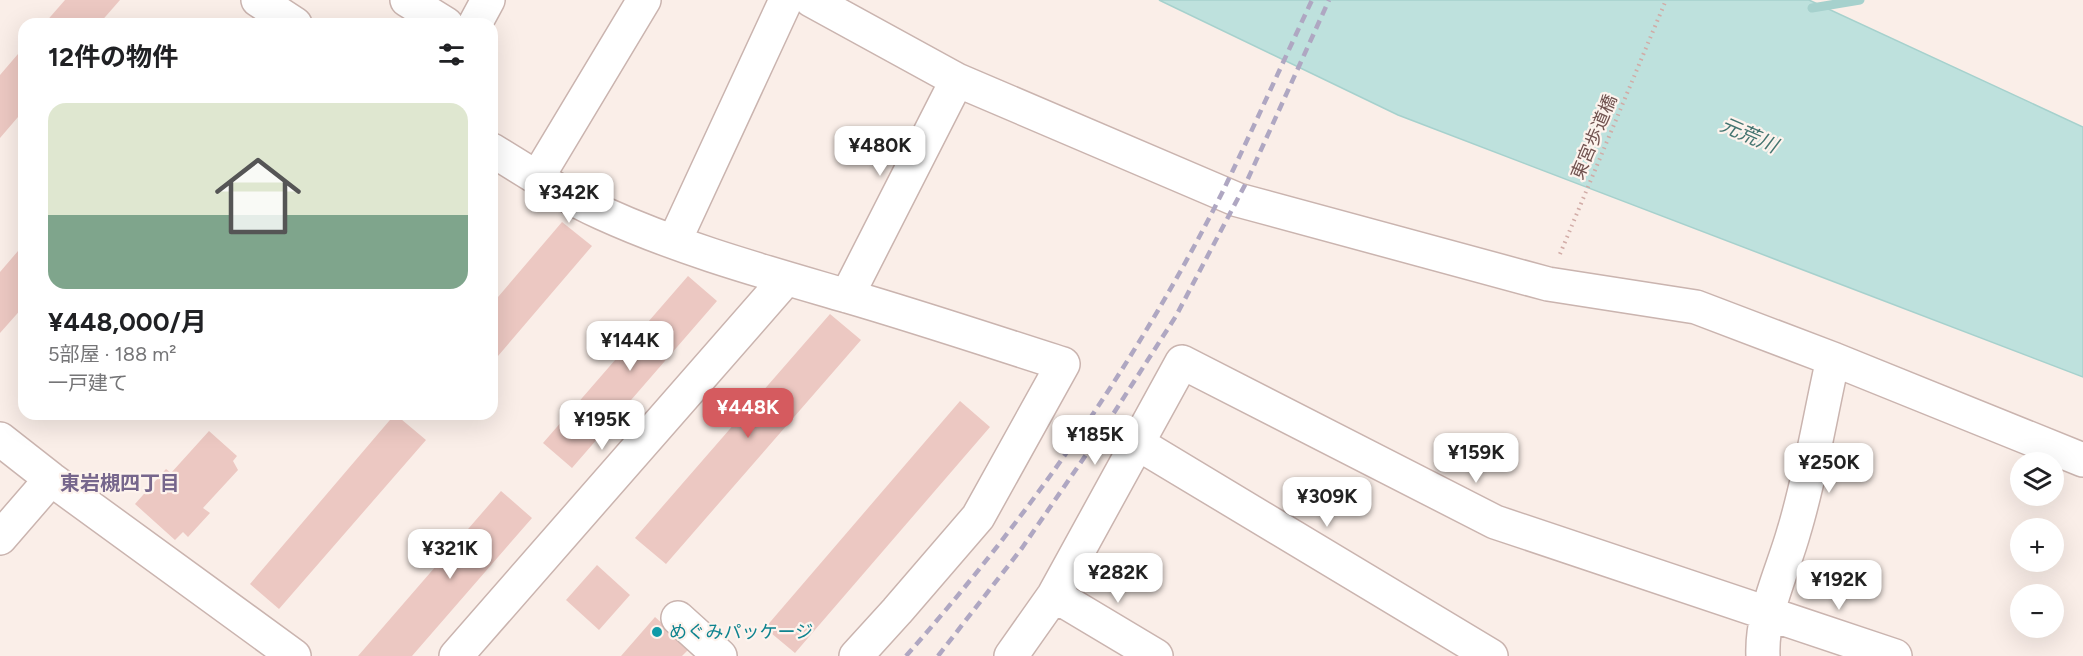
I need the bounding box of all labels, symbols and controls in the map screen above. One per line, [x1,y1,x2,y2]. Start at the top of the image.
icon: filters [435,38,468,71]
text: 12件の物件 [48,41,178,73]
street label: 東宮歩道橋 [1566,91,1622,183]
water label: 元荒川 [1717,112,1783,159]
pin: ¥480K [838,126,922,177]
text: ¥480K [848,133,912,157]
icon: home [204,142,312,250]
pin: ¥342K [527,173,611,224]
text: ¥342K [539,180,599,204]
text: ¥448,000/月 [48,306,207,338]
pin: ¥144K [588,321,672,372]
text: ¥144K [601,328,660,352]
text: 5部屋 · 188 m² [48,342,176,366]
text: 一戸建て [48,371,128,395]
pin: ¥448K [706,388,790,439]
text: ¥448K [717,395,779,419]
pin: ¥195K [560,400,644,451]
text: ¥195K [574,407,630,431]
pin: ¥185K [1053,415,1137,466]
text: ¥185K [1066,422,1124,446]
pin: ¥159K [1434,433,1518,484]
text: ¥159K [1448,440,1504,464]
pin: ¥250K [1787,443,1871,494]
text: ¥250K [1798,450,1860,474]
map controls [2010,452,2064,638]
button: layers [2010,452,2064,506]
district label: 東岩槻四丁目 [60,471,180,495]
pin: ¥309K [1285,477,1369,528]
text: ¥309K [1297,484,1357,508]
button: + [2010,518,2064,572]
pin: ¥321K [408,529,492,580]
text: ¥321K [422,536,478,560]
pin: ¥282K [1076,553,1160,604]
text: ¥282K [1088,560,1148,584]
pin: ¥192K [1797,560,1881,611]
text: ¥192K [1811,567,1867,591]
button: − [2010,584,2064,638]
place label: めぐみパッケージ [669,621,813,643]
marker: めぐみパッケージ [650,625,664,639]

